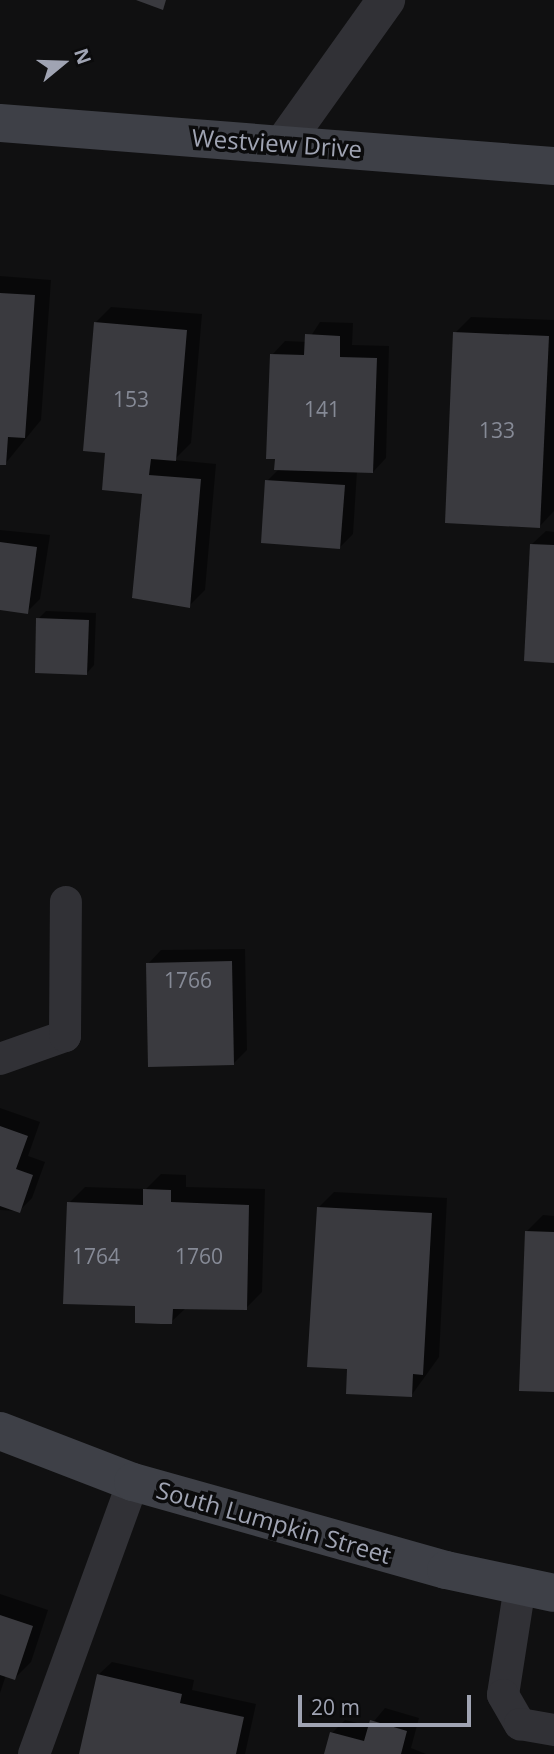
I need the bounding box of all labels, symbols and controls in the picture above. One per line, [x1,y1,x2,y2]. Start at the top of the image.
north arrow [28,28,98,98]
text: N [68,45,98,68]
street label: Westview Drive [191,123,363,163]
house number: 153 [113,386,149,412]
house number: 141 [304,396,340,422]
house number: 133 [479,417,515,443]
house number: 1766 [164,967,212,993]
house number: 1764 [72,1243,120,1269]
house number: 1760 [175,1243,223,1269]
street label: South Lumpkin Street [153,1475,395,1569]
scale bar [302,1680,475,1724]
text: 20 m [311,1693,360,1721]

